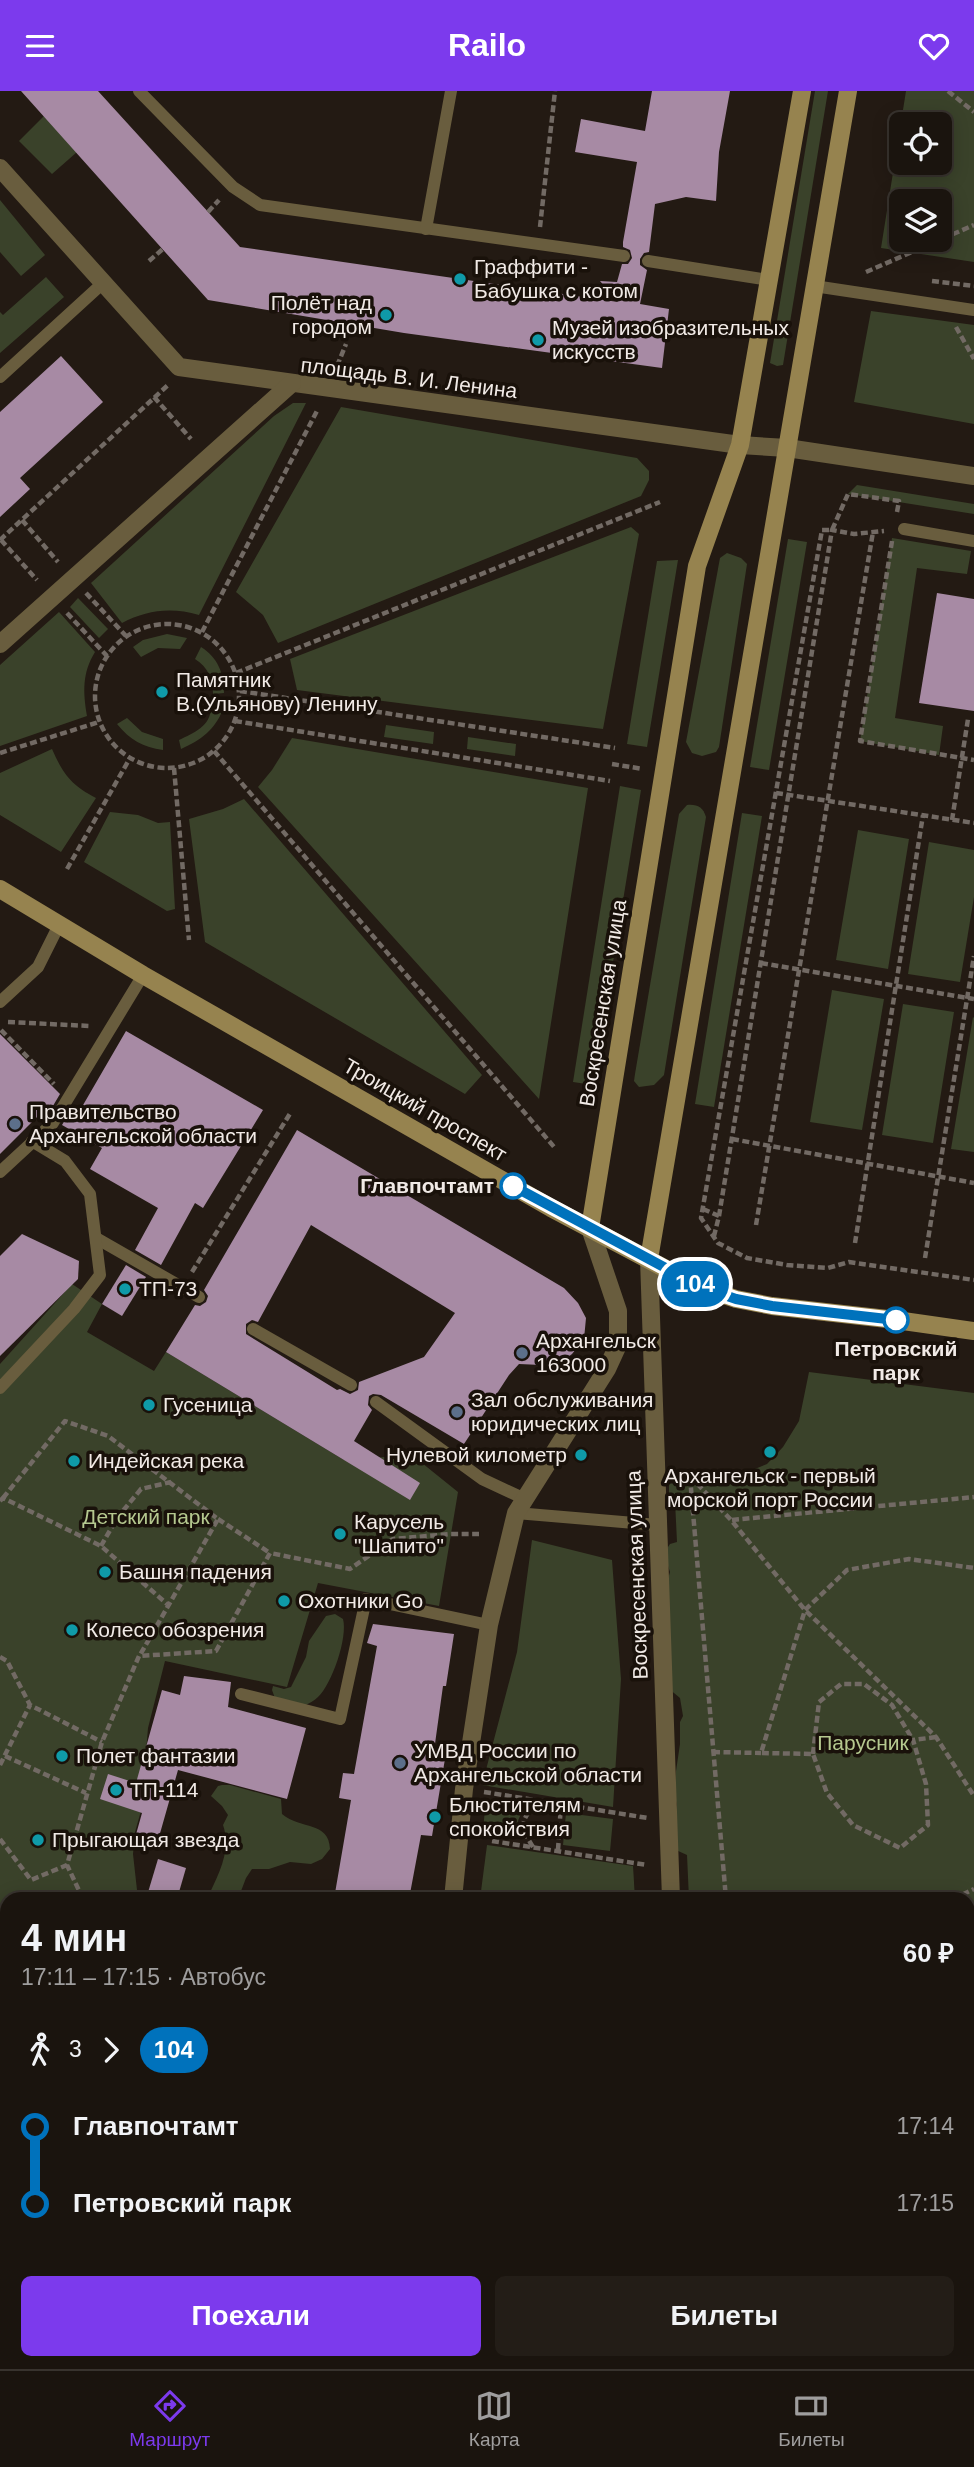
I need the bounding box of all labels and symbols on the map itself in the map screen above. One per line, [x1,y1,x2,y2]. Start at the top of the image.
place label: Граффити - Бабушка с котом [474,255,638,302]
marker: Граффити - Бабушка с котом [452,271,468,287]
place label: Полёт над городом [271,291,372,338]
marker: Полёт над городом [378,307,394,323]
place label: Музей изобразительных искусств [552,316,789,363]
marker: Музей изобразительных искусств [530,332,546,348]
street label: площадь В. И. Ленина [299,353,519,402]
place label: Памятник В.(Ульянову) Ленину [176,668,378,715]
marker: Памятник В.(Ульянову) Ленину [154,684,170,700]
street label: Воскресенская улица [575,897,630,1108]
street label: Троицкий проспект [340,1053,511,1166]
place label: Правительство Архангельской области [29,1100,257,1147]
marker: Правительство Архангельской области [7,1116,23,1132]
marker: Главпочтамт [500,1173,526,1199]
place label: Главпочтамт [360,1174,494,1197]
line badge: 104 [655,1261,735,1307]
place label: ТП-73 [139,1277,197,1300]
marker: ТП-73 [117,1281,133,1297]
marker: Петровский парк [883,1307,909,1333]
place label: Архангельск 163000 [536,1329,657,1376]
place label: Петровский парк [835,1337,957,1384]
marker: Архангельск 163000 [514,1345,530,1361]
place label: Зал обслуживания юридических лиц [471,1388,654,1435]
place label: Гусеница [163,1393,253,1416]
marker: Гусеница [141,1397,157,1413]
marker: Зал обслуживания юридических лиц [449,1404,465,1420]
place label: Нулевой километр [386,1443,567,1466]
marker: Архангельск - первый морской порт России [762,1444,778,1460]
marker: Нулевой километр [573,1447,589,1463]
place label: Индейская река [88,1449,244,1472]
marker: Индейская река [66,1453,82,1469]
place label: Архангельск - первый морской порт России [664,1464,876,1511]
street label: Воскресенская улица [621,1470,652,1680]
park label: Детский парк [82,1505,211,1528]
place label: Карусель "Шапито" [354,1510,444,1557]
marker: Карусель "Шапито" [332,1526,348,1542]
place label: Башня падения [119,1560,272,1583]
marker: Башня падения [97,1564,113,1580]
place label: Охотники Go [298,1589,423,1612]
marker: Охотники Go [276,1593,292,1609]
place label: Колесо обозрения [86,1618,264,1641]
marker: Колесо обозрения [64,1622,80,1638]
park label: Парусник [817,1731,910,1754]
place label: УМВД России по Архангельской области [414,1739,642,1786]
place label: Полет фантазии [76,1744,235,1767]
marker: Полет фантазии [54,1748,70,1764]
marker: УМВД России по Архангельской области [392,1755,408,1771]
place label: ТП-114 [130,1778,199,1801]
marker: ТП-114 [108,1782,124,1798]
place label: Блюстителям спокойствия [449,1793,581,1840]
marker: Блюстителям спокойствия [427,1809,443,1825]
place label: Прыгающая звезда [52,1828,240,1851]
marker: Прыгающая звезда [30,1832,46,1848]

